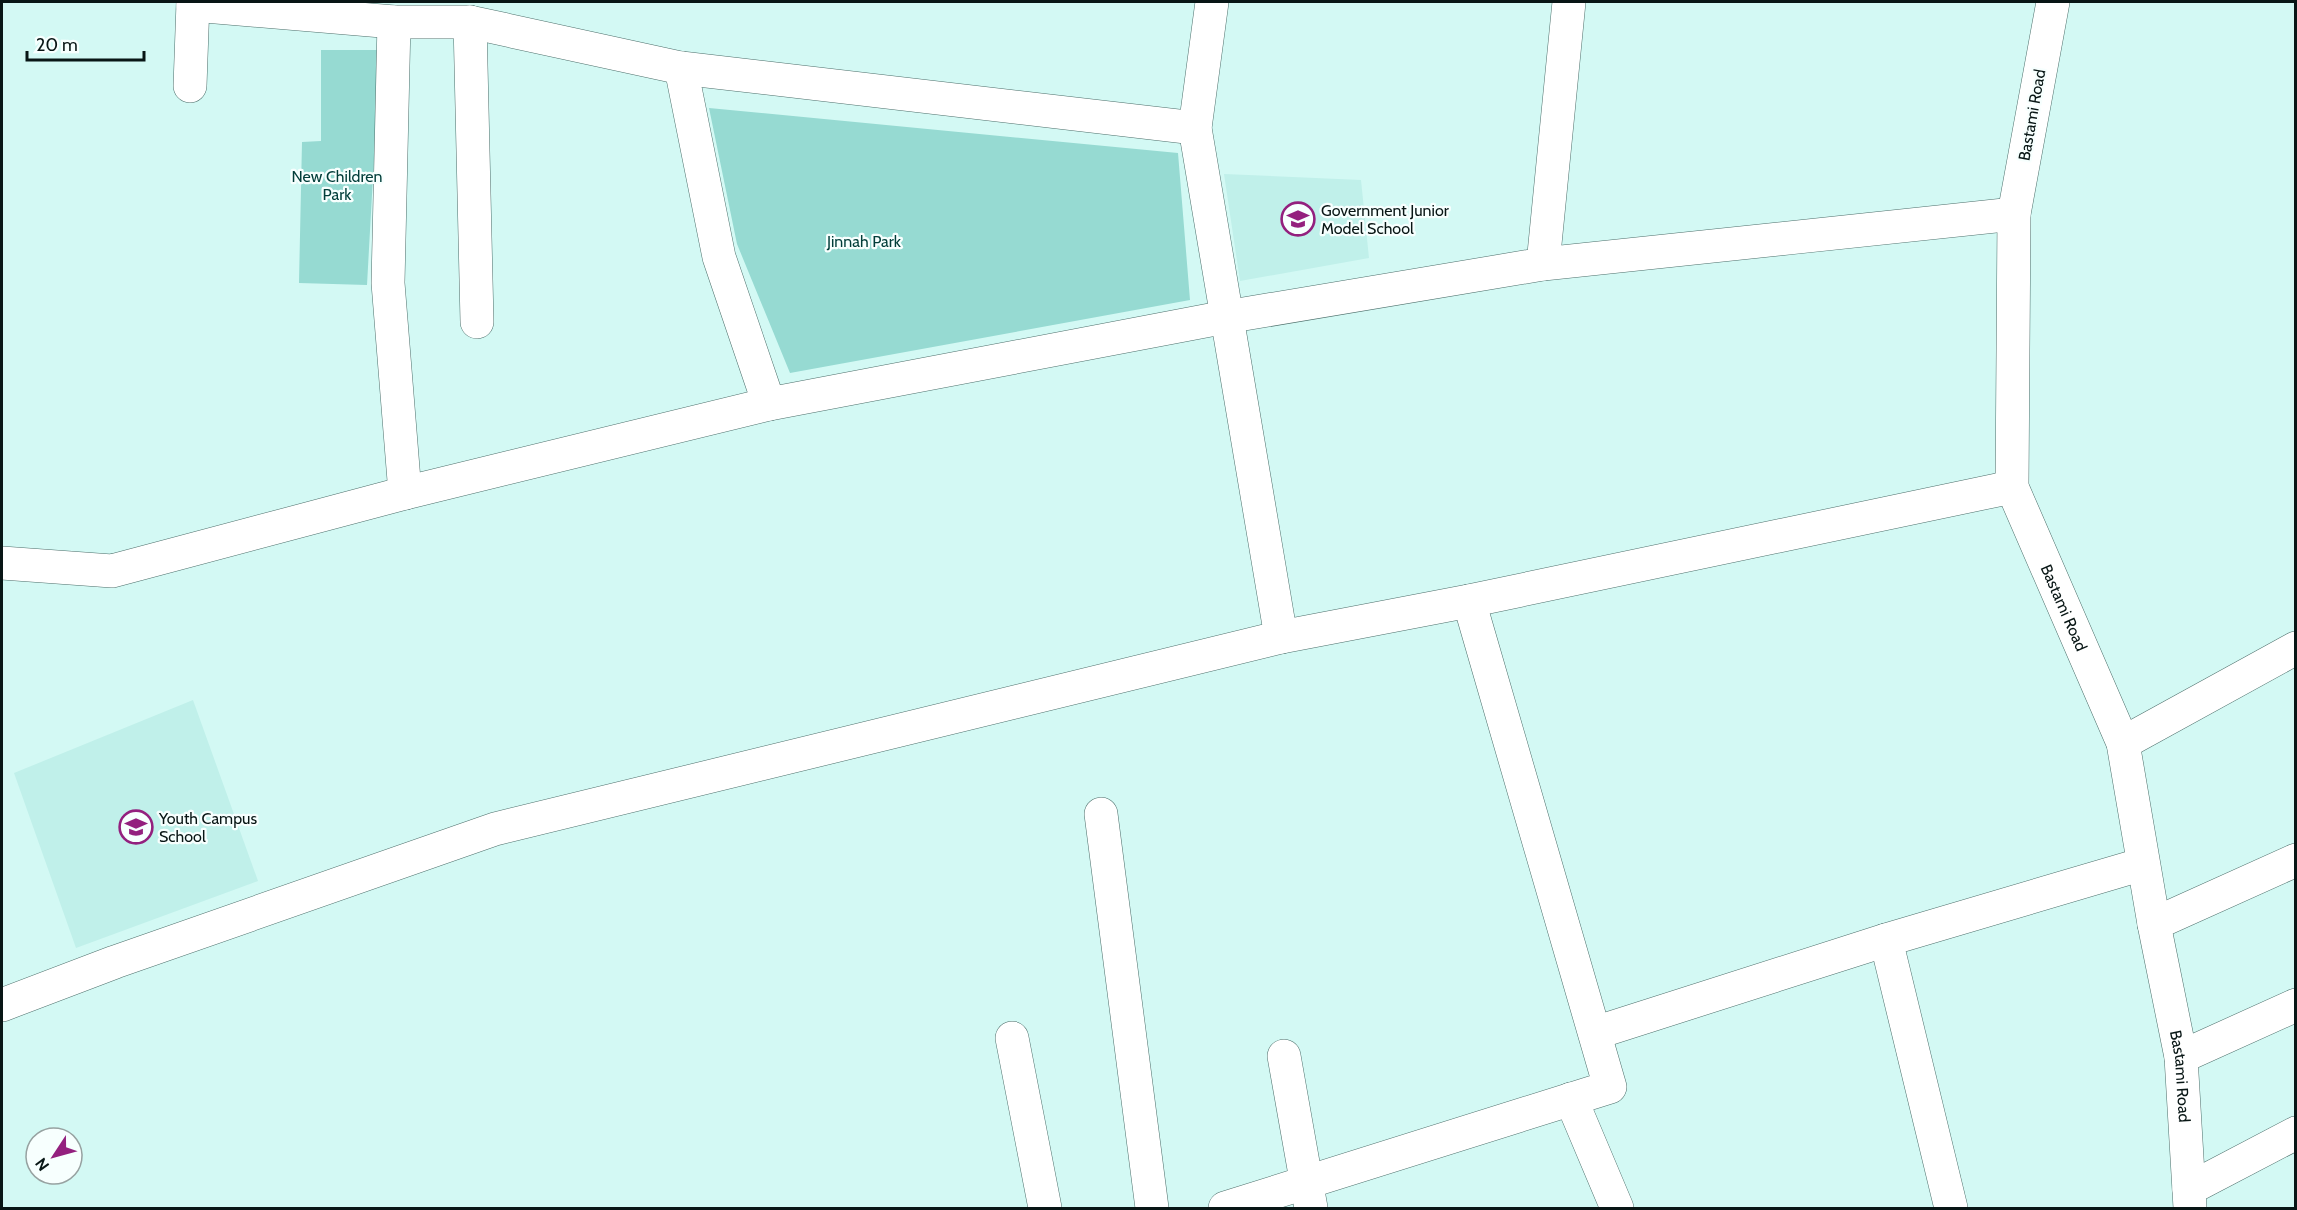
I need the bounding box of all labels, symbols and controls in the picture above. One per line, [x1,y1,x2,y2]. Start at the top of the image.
scale bar [27,24,144,62]
text: 20 m [36,34,78,56]
street label: Bastami Road [2015,68,2049,162]
park label: New Children Park [292,167,383,204]
school or university icon: Government Junior Model School [1280,201,1316,237]
place label: Government Junior Model School [1321,201,1450,238]
park label: Jinnah Park [826,232,902,251]
street label: Bastami Road [2037,561,2091,654]
school or university icon: Youth Campus School [118,809,154,845]
place label: Youth Campus School [158,809,257,846]
street label: Bastami Road [2166,1028,2194,1123]
north arrow [24,1126,84,1186]
text: N [31,1154,53,1175]

